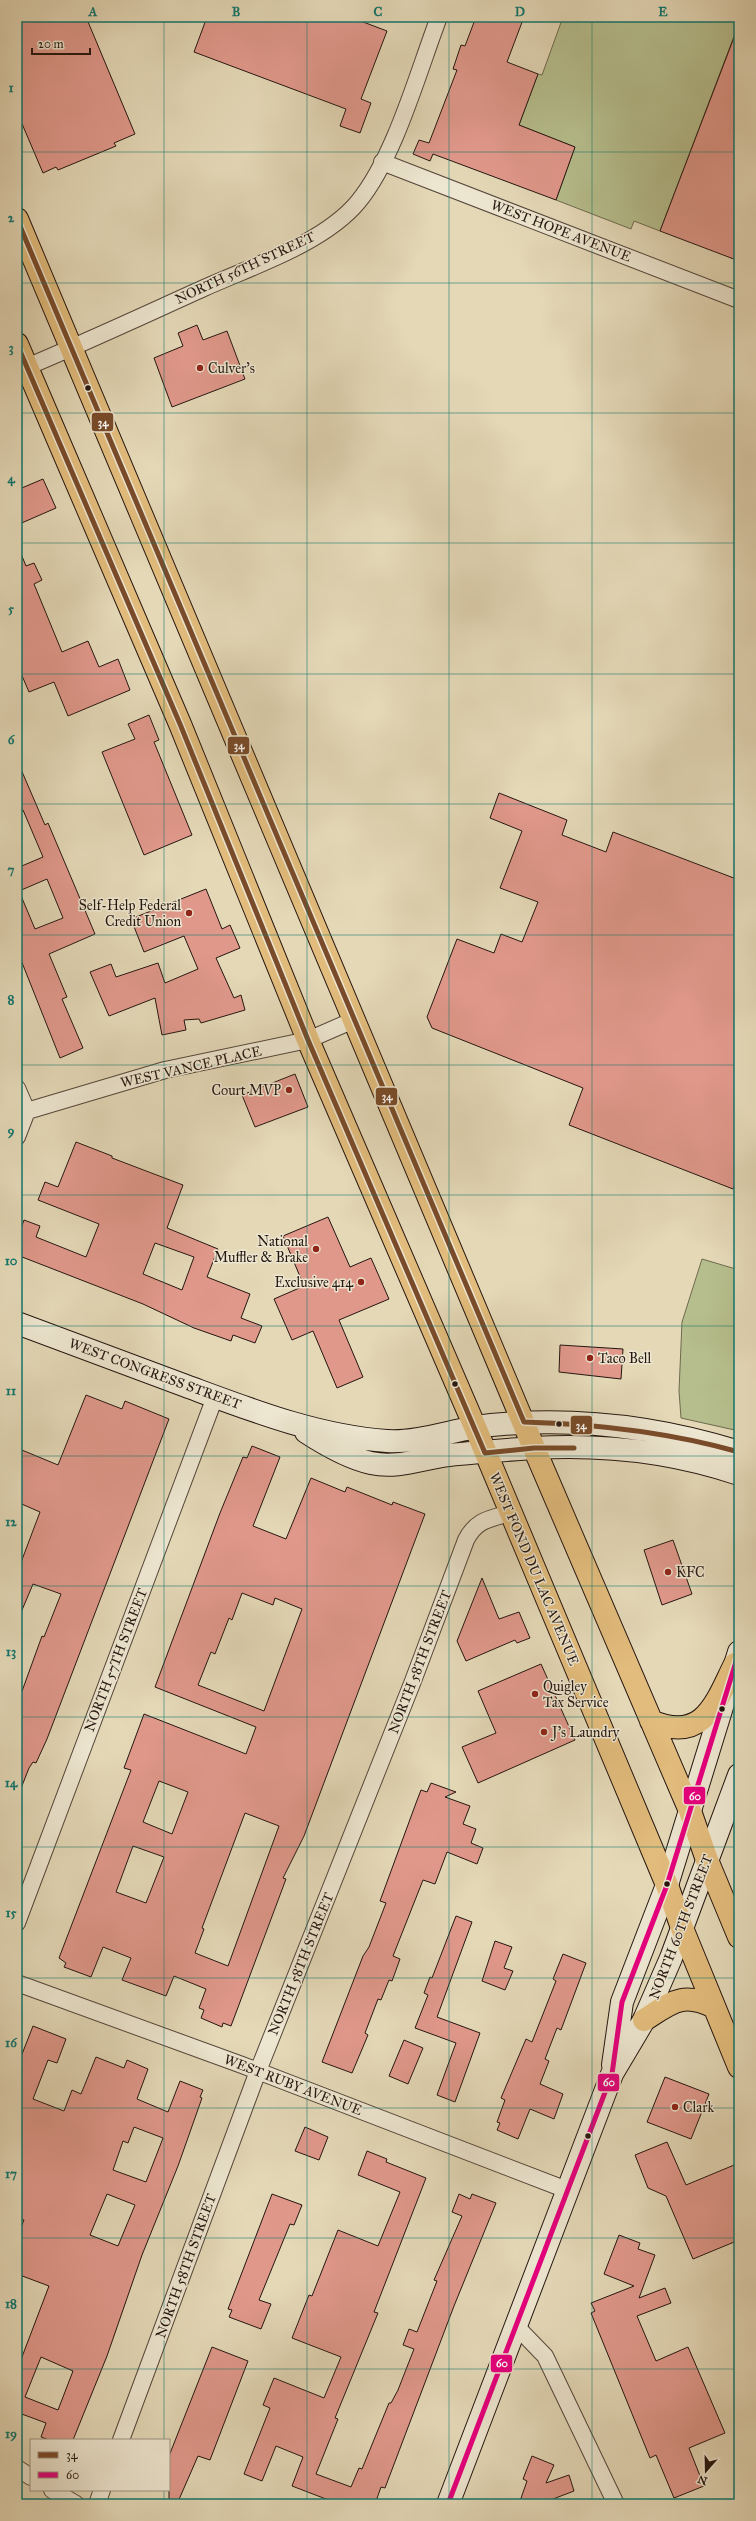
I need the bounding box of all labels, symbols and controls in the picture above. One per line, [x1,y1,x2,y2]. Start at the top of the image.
text: A [88,4,98,20]
text: B [232,4,241,20]
text: C [374,4,383,20]
text: D [515,4,525,20]
text: E [658,4,668,20]
scale bar [32,30,90,56]
text: 20 m [38,37,64,51]
text: 1 [8,80,14,96]
street label: WEST HOPE AVENUE [489,196,633,266]
text: 2 [8,210,15,226]
street label: NORTH 56TH STREET [172,228,318,308]
text: 3 [8,340,14,356]
place label: Culver's [208,360,255,377]
marker: Culver's [195,363,205,373]
unlabelled marker [83,383,93,393]
line badge: 34 [91,412,114,432]
text: 34 [98,416,109,430]
text: 4 [7,471,15,487]
text: 5 [8,601,15,617]
text: 6 [8,732,16,748]
line badge: 34 [227,736,250,755]
text: 34 [234,739,245,753]
text: 7 [8,862,15,878]
place label: Self-Help Federal Credit Union [79,897,181,930]
marker: Self-Help Federal Credit Union [184,908,194,918]
text: 8 [8,992,15,1008]
street label: WEST VANCE PLACE [119,1043,263,1091]
place label: Court MVP [211,1082,281,1099]
marker: Court MVP [284,1085,294,1095]
line badge: 34 [375,1087,398,1106]
text: 34 [382,1090,393,1104]
text: 9 [8,1123,15,1139]
place label: National Muffler & Brake [214,1233,308,1266]
marker: National Muffler & Brake [311,1244,321,1254]
text: 10 [5,1253,18,1269]
place label: Exclusive 414 [274,1274,354,1291]
marker: Exclusive 414 [356,1277,366,1287]
street label: WEST CONGRESS STREET [67,1335,244,1413]
place label: Taco Bell [598,1350,652,1367]
marker: Taco Bell [585,1353,595,1363]
unlabelled marker [450,1379,460,1389]
text: 11 [6,1383,16,1399]
line badge: 34 [570,1415,593,1435]
unlabelled marker [554,1419,564,1429]
text: 34 [576,1419,587,1433]
street label: WEST FOND DU LAC AVENUE [486,1470,582,1668]
text: 12 [5,1514,17,1530]
place label: KFC [676,1564,705,1581]
marker: KFC [663,1567,673,1577]
street label: NORTH 57TH STREET [81,1585,151,1734]
street label: NORTH 58TH STREET [385,1587,455,1736]
text: 13 [6,1644,16,1660]
place label: Quigley Tax Service [543,1678,609,1711]
marker: Quigley Tax Service [530,1689,540,1699]
unlabelled marker [717,1704,727,1714]
place label: J's Laundry [550,1724,620,1742]
marker: J's Laundry [539,1727,549,1737]
text: 14 [5,1775,18,1791]
line badge: 60 [683,1786,706,1805]
text: 60 [689,1790,702,1803]
street label: NORTH 60TH STREET [645,1852,717,2002]
unlabelled marker [662,1879,672,1889]
street label: NORTH 58TH STREET [265,1890,338,2038]
text: 15 [5,1905,17,1921]
text: 16 [5,2035,18,2051]
street label: WEST RUBY AVENUE [222,2051,364,2119]
line badge: 60 [597,2073,620,2092]
text: 60 [603,2076,616,2089]
place label: Clark [683,2099,714,2116]
marker: Clark [670,2102,680,2112]
unlabelled marker [583,2131,593,2141]
text: 17 [5,2166,17,2182]
street label: NORTH 58TH STREET [152,2191,220,2341]
text: 18 [5,2296,17,2312]
line badge: 60 [490,2354,513,2373]
text: 60 [496,2357,509,2370]
text: 19 [5,2426,17,2442]
legend [30,2439,170,2491]
text: 34 [66,2448,78,2462]
north arrow [686,2451,726,2491]
text: 60 [66,2468,79,2482]
text: N [696,2472,709,2488]

